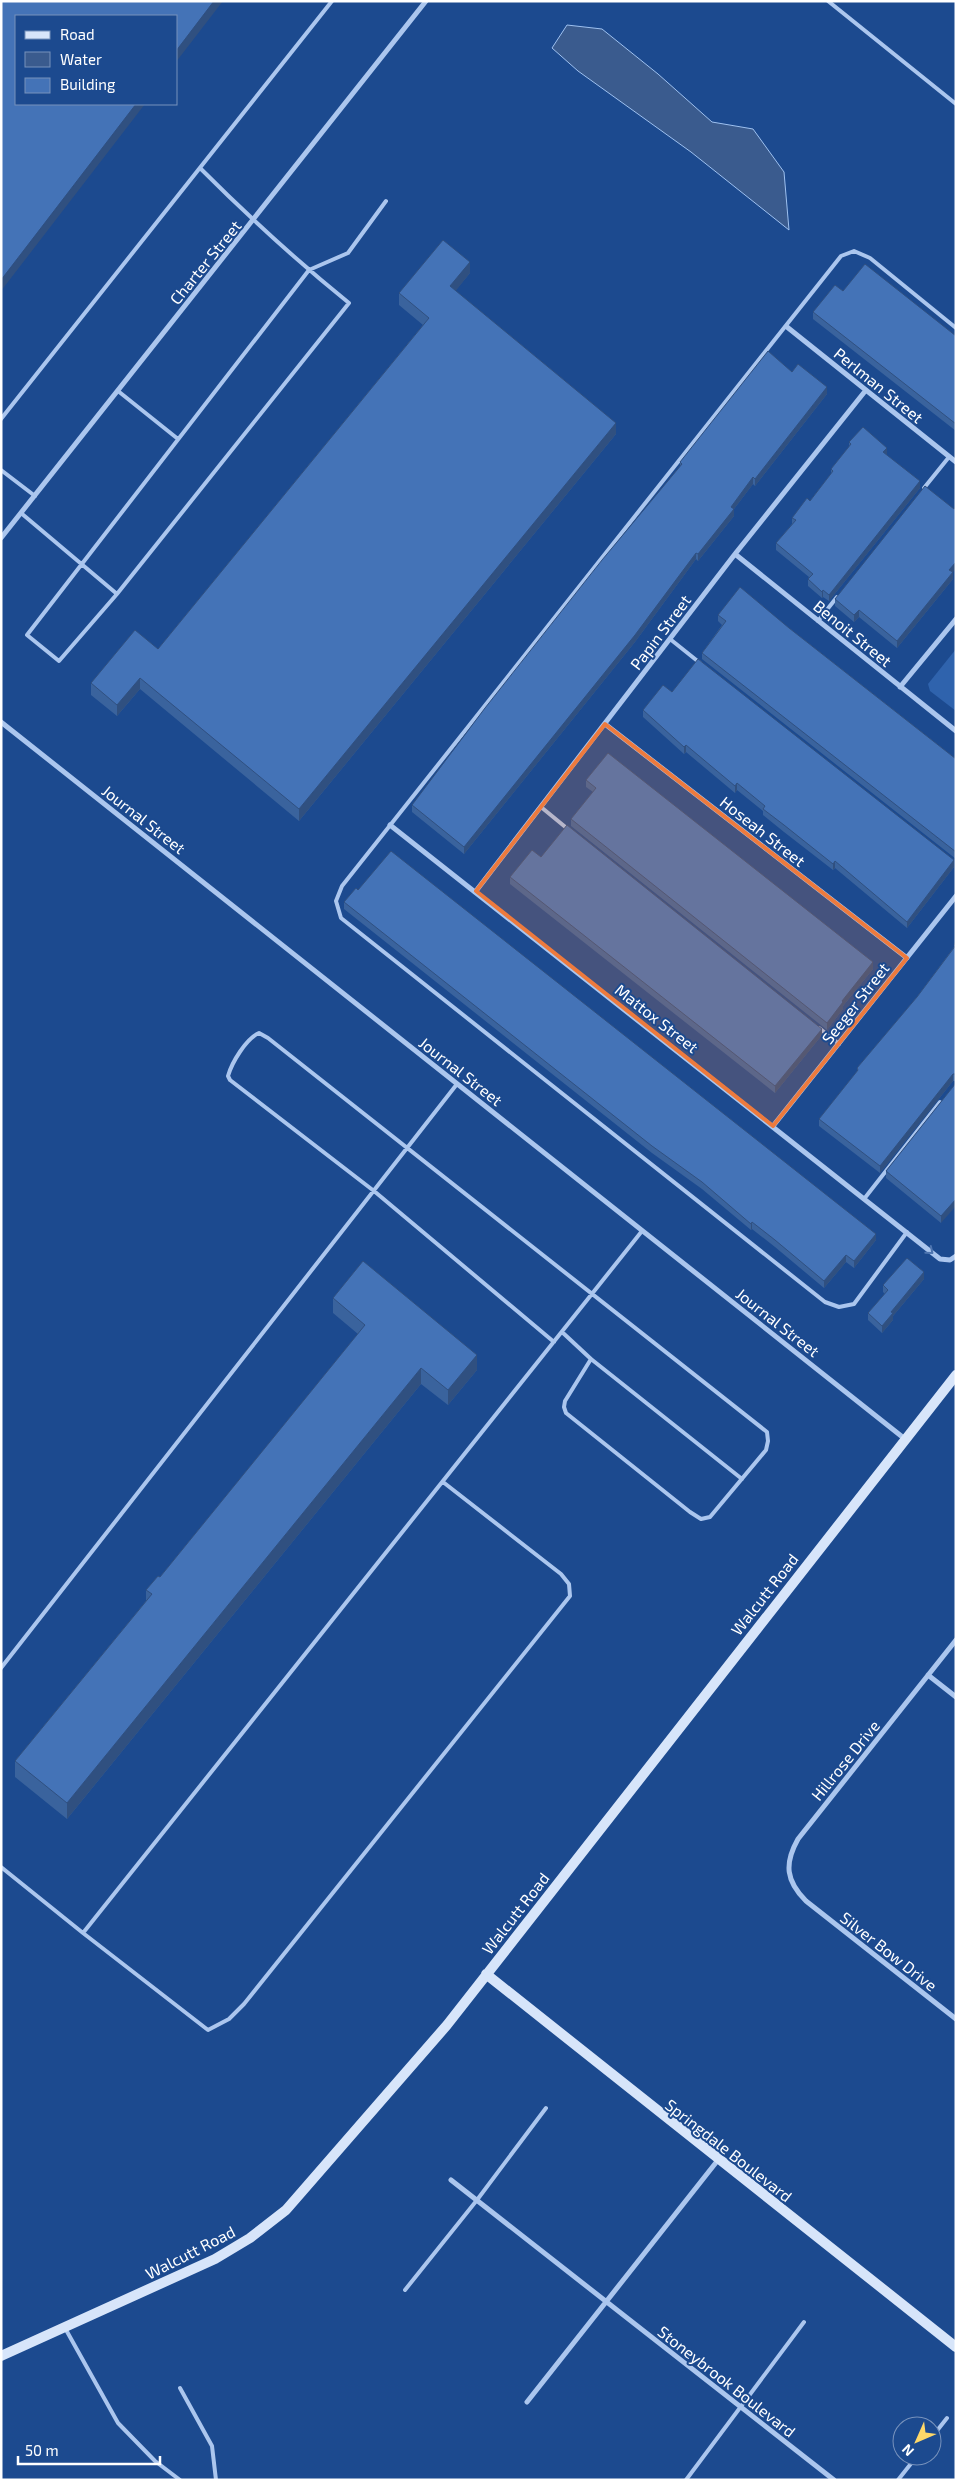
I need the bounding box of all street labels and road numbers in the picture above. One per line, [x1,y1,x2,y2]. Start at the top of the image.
street label: Charter Street [165,216,245,308]
street label: Perlman Street [831,343,927,427]
street label: Papin Street [626,591,694,673]
street label: Benoit Street [810,596,896,670]
street label: Journal Street [99,781,189,857]
street label: Hoseah Street [717,792,809,870]
street label: Seeger Street [817,959,893,1047]
street label: Mattox Street [612,980,702,1056]
street label: Journal Street [416,1033,506,1109]
street label: Journal Street [733,1284,823,1360]
street label: Walcutt Road [726,1550,802,1638]
street label: Hillrose Drive [807,1716,883,1804]
street label: Walcutt Road [477,1869,553,1957]
street label: Silver Bow Drive [837,1907,941,1995]
street label: Springdale Boulevard [662,2095,796,2205]
street label: Walcutt Road [142,2221,238,2283]
street label: Stoneybrook Boulevard [654,2321,800,2441]

